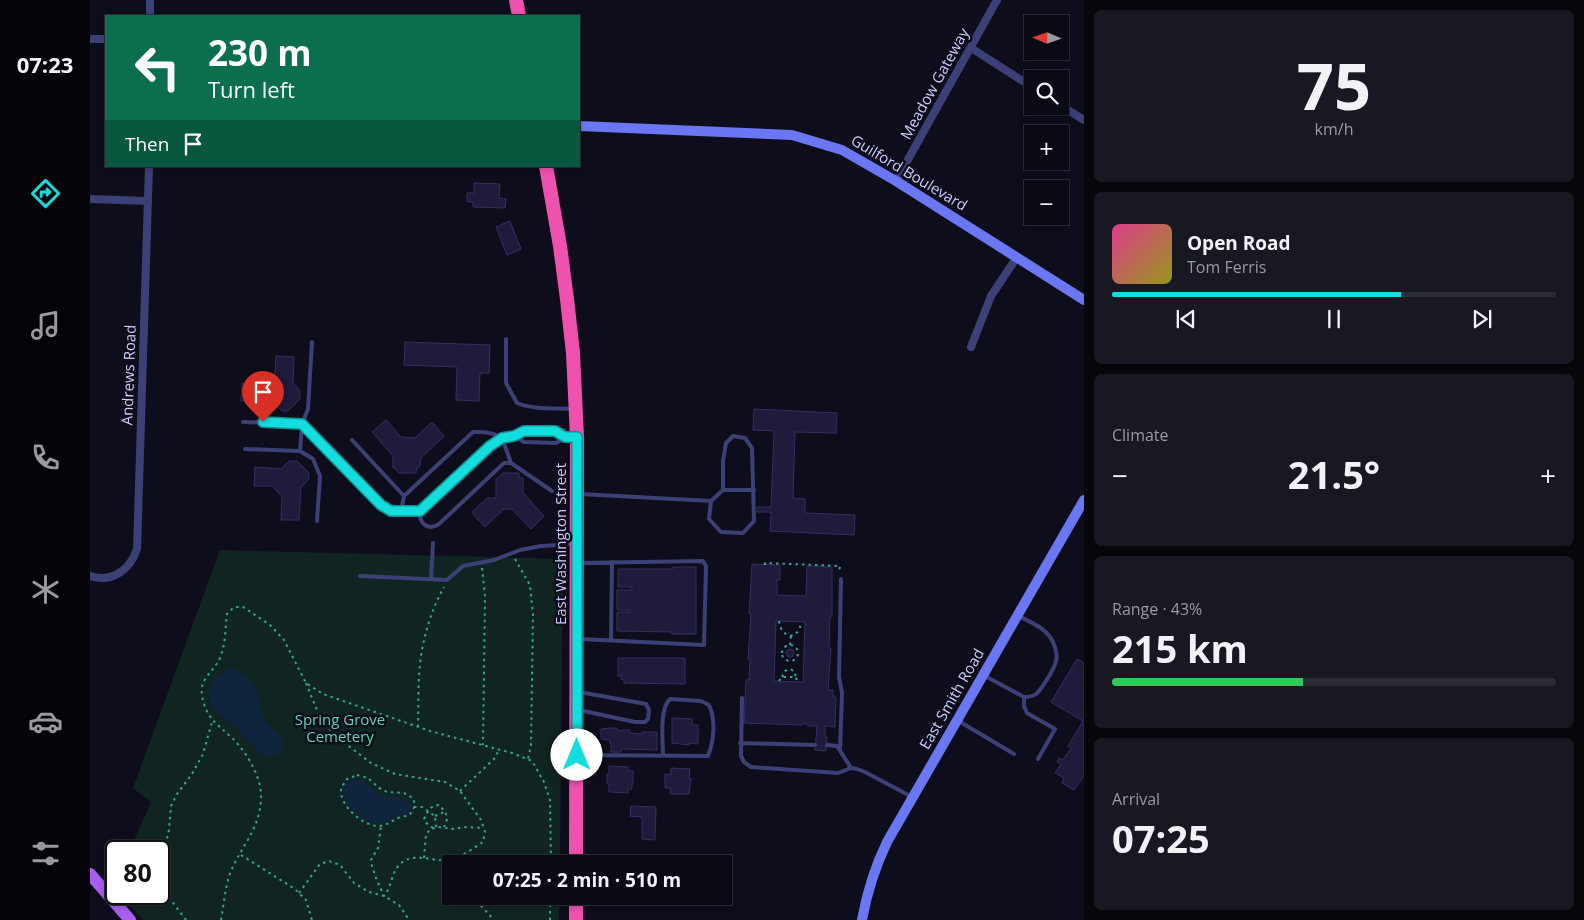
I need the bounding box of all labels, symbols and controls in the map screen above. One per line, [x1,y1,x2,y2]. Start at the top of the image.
north arrow [1024,15,1069,60]
map controls [1024,15,1069,225]
street label: Meadow Gateway [895,24,973,143]
text: 230 m [208,29,312,76]
icon: left [125,35,190,100]
text: 75 [1297,41,1371,129]
text: 07:23 [17,49,73,79]
button: search [1024,70,1069,115]
text: Turn left [208,74,295,104]
text: km/h [1315,118,1353,140]
button: + [1024,125,1069,170]
icon: arrive [179,130,207,158]
street label: Guilford Boulevard [848,130,971,215]
text: Then [125,131,169,157]
icon: directions [28,176,63,211]
button: − [1024,180,1069,225]
text: Open Road [1187,230,1291,256]
text: Tom Ferris [1187,256,1266,278]
icon: previous [1172,305,1200,333]
icon: pause [1320,305,1348,333]
icon: next [1468,305,1496,333]
icon: music [28,308,63,343]
street label: Andrews Road [116,324,140,426]
pin [242,371,284,422]
icon: arrive [249,378,277,406]
text: Climate [1112,424,1169,446]
icon: phone [28,440,63,475]
text: 21.5° [1288,448,1380,500]
text: − [1112,456,1128,494]
text: + [1540,456,1556,494]
street label: East Washington Street [550,463,570,625]
icon: climate [28,572,63,607]
text: Range · 43% [1112,598,1202,620]
text: 215 km [1112,622,1248,674]
street label: East Smith Road [914,644,988,753]
icon: car [28,704,63,739]
park label: Spring Grove Cemetery [295,709,385,746]
position arrow [550,728,602,780]
text: Arrival [1112,788,1160,810]
text: 07:25 [1112,812,1210,864]
icon: filters [28,836,63,871]
speed limit sign: 80 [105,840,170,905]
text: 07:25 · 2 min · 510 m [493,867,681,893]

